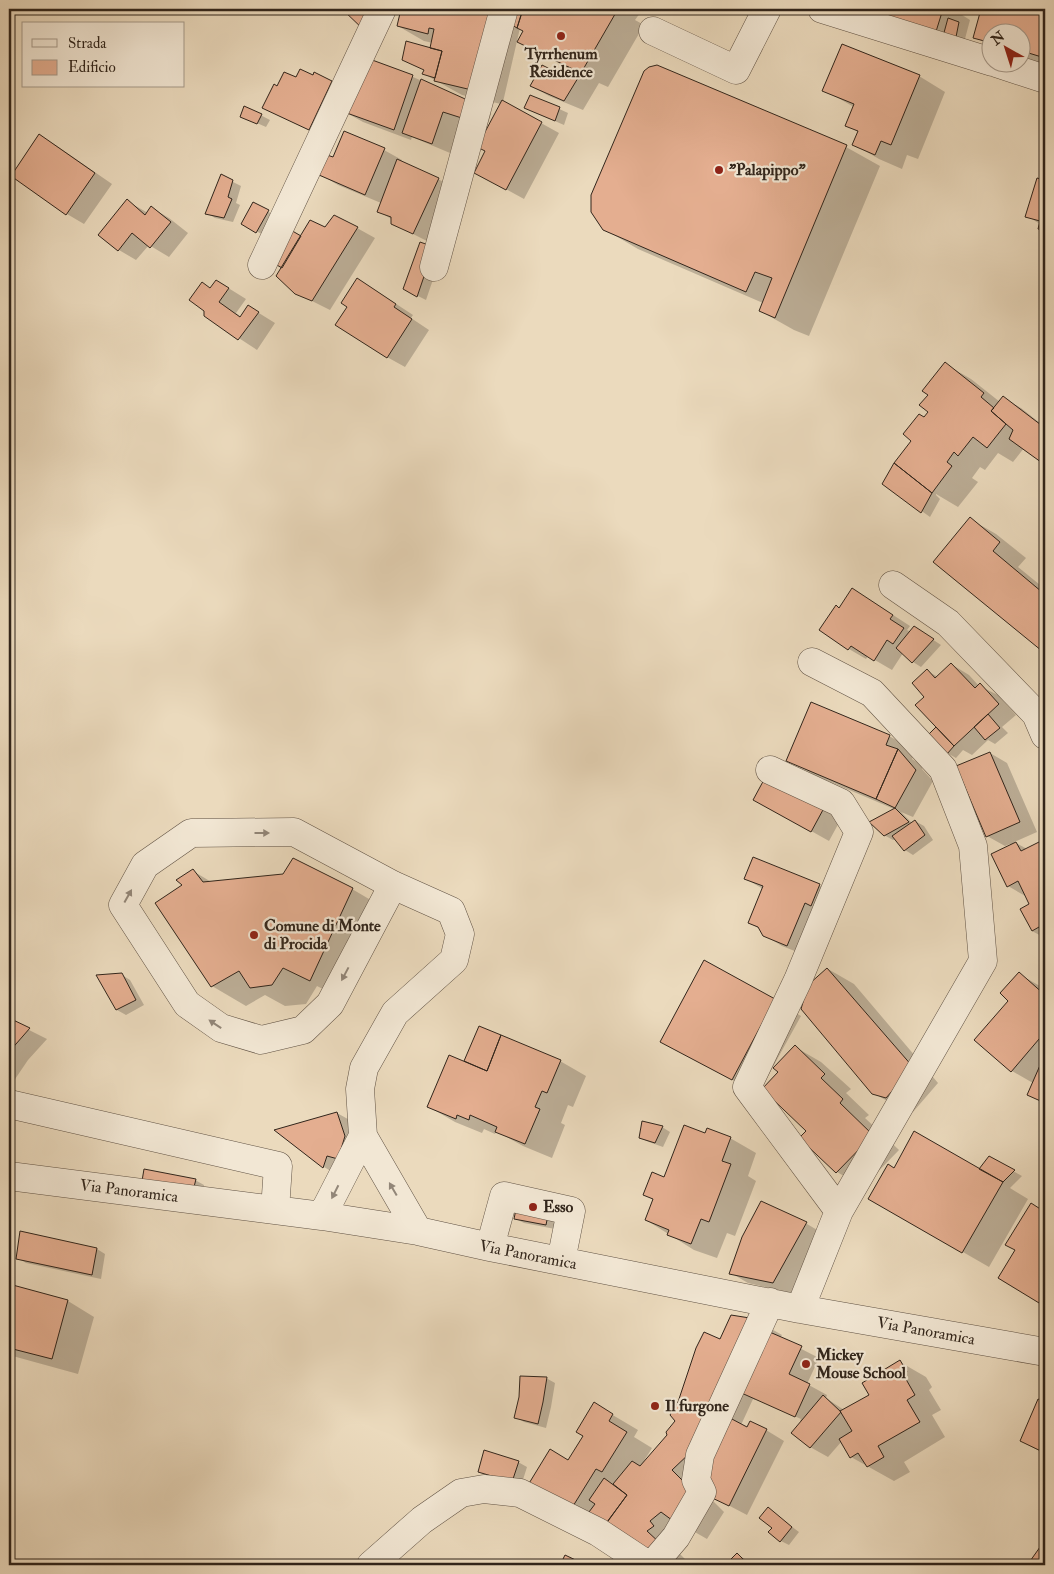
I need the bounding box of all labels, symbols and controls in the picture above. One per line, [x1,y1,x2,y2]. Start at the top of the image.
legend [22,22,185,88]
north arrow [982,22,1032,72]
text: N [987,27,1009,49]
marker: Tyrrhenum Residence [555,30,567,42]
text: Strada [68,34,107,53]
place label: Tyrrhenum Residence [523,44,598,82]
text: Edificio [68,58,116,77]
place label: "Palapippo" [729,160,806,181]
marker: "Palapippo" [713,164,725,176]
one-way arrow [254,829,270,837]
one-way arrow [123,889,132,903]
place label: Comune di Monte di Procida [264,916,381,954]
marker: Comune di Monte di Procida [248,929,260,941]
one-way arrow [341,967,349,982]
one-way arrow [208,1019,222,1029]
street label: Via Panoramica [79,1175,180,1207]
one-way arrow [389,1182,398,1195]
one-way arrow [331,1184,339,1199]
place label: Esso [543,1197,573,1217]
marker: Esso [527,1201,539,1213]
street label: Via Panoramica [477,1236,579,1274]
street label: Via Panoramica [875,1313,977,1350]
place label: Mickey Mouse School [815,1345,907,1383]
marker: Mickey Mouse School [800,1358,812,1370]
place label: Il furgone [665,1396,729,1417]
marker: Il furgone [649,1400,661,1412]

